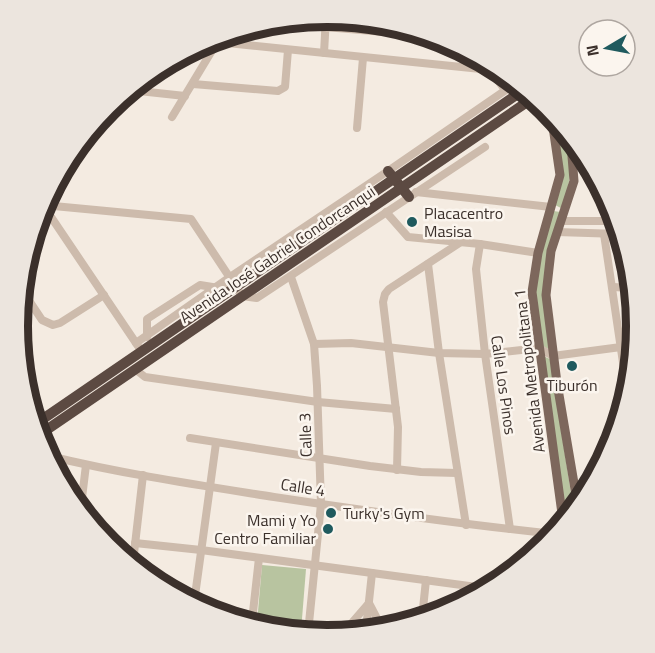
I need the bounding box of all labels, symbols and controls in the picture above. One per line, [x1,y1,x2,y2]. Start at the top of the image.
north arrow [577,18,637,78]
text: N [579,43,605,58]
street label: Avenida José Gabriel Condorcanqui [174,179,380,329]
place label: Placacentro Masisa [424,201,503,243]
marker: Placacentro Masisa [405,215,419,229]
street label: Avenida Metropolitana 1 [507,288,551,454]
street label: Calle Los Pinos [485,334,523,436]
marker: Tiburón [565,359,579,373]
place label: Tiburón [546,373,598,397]
street label: Calle 3 [292,412,318,458]
street label: Calle 4 [279,472,327,502]
place label: Turky's Gym [343,501,425,525]
marker: Turky's Gym [324,506,338,520]
place label: Mami y Yo Centro Familiar [214,508,316,550]
marker: Mami y Yo Centro Familiar [321,522,335,536]

